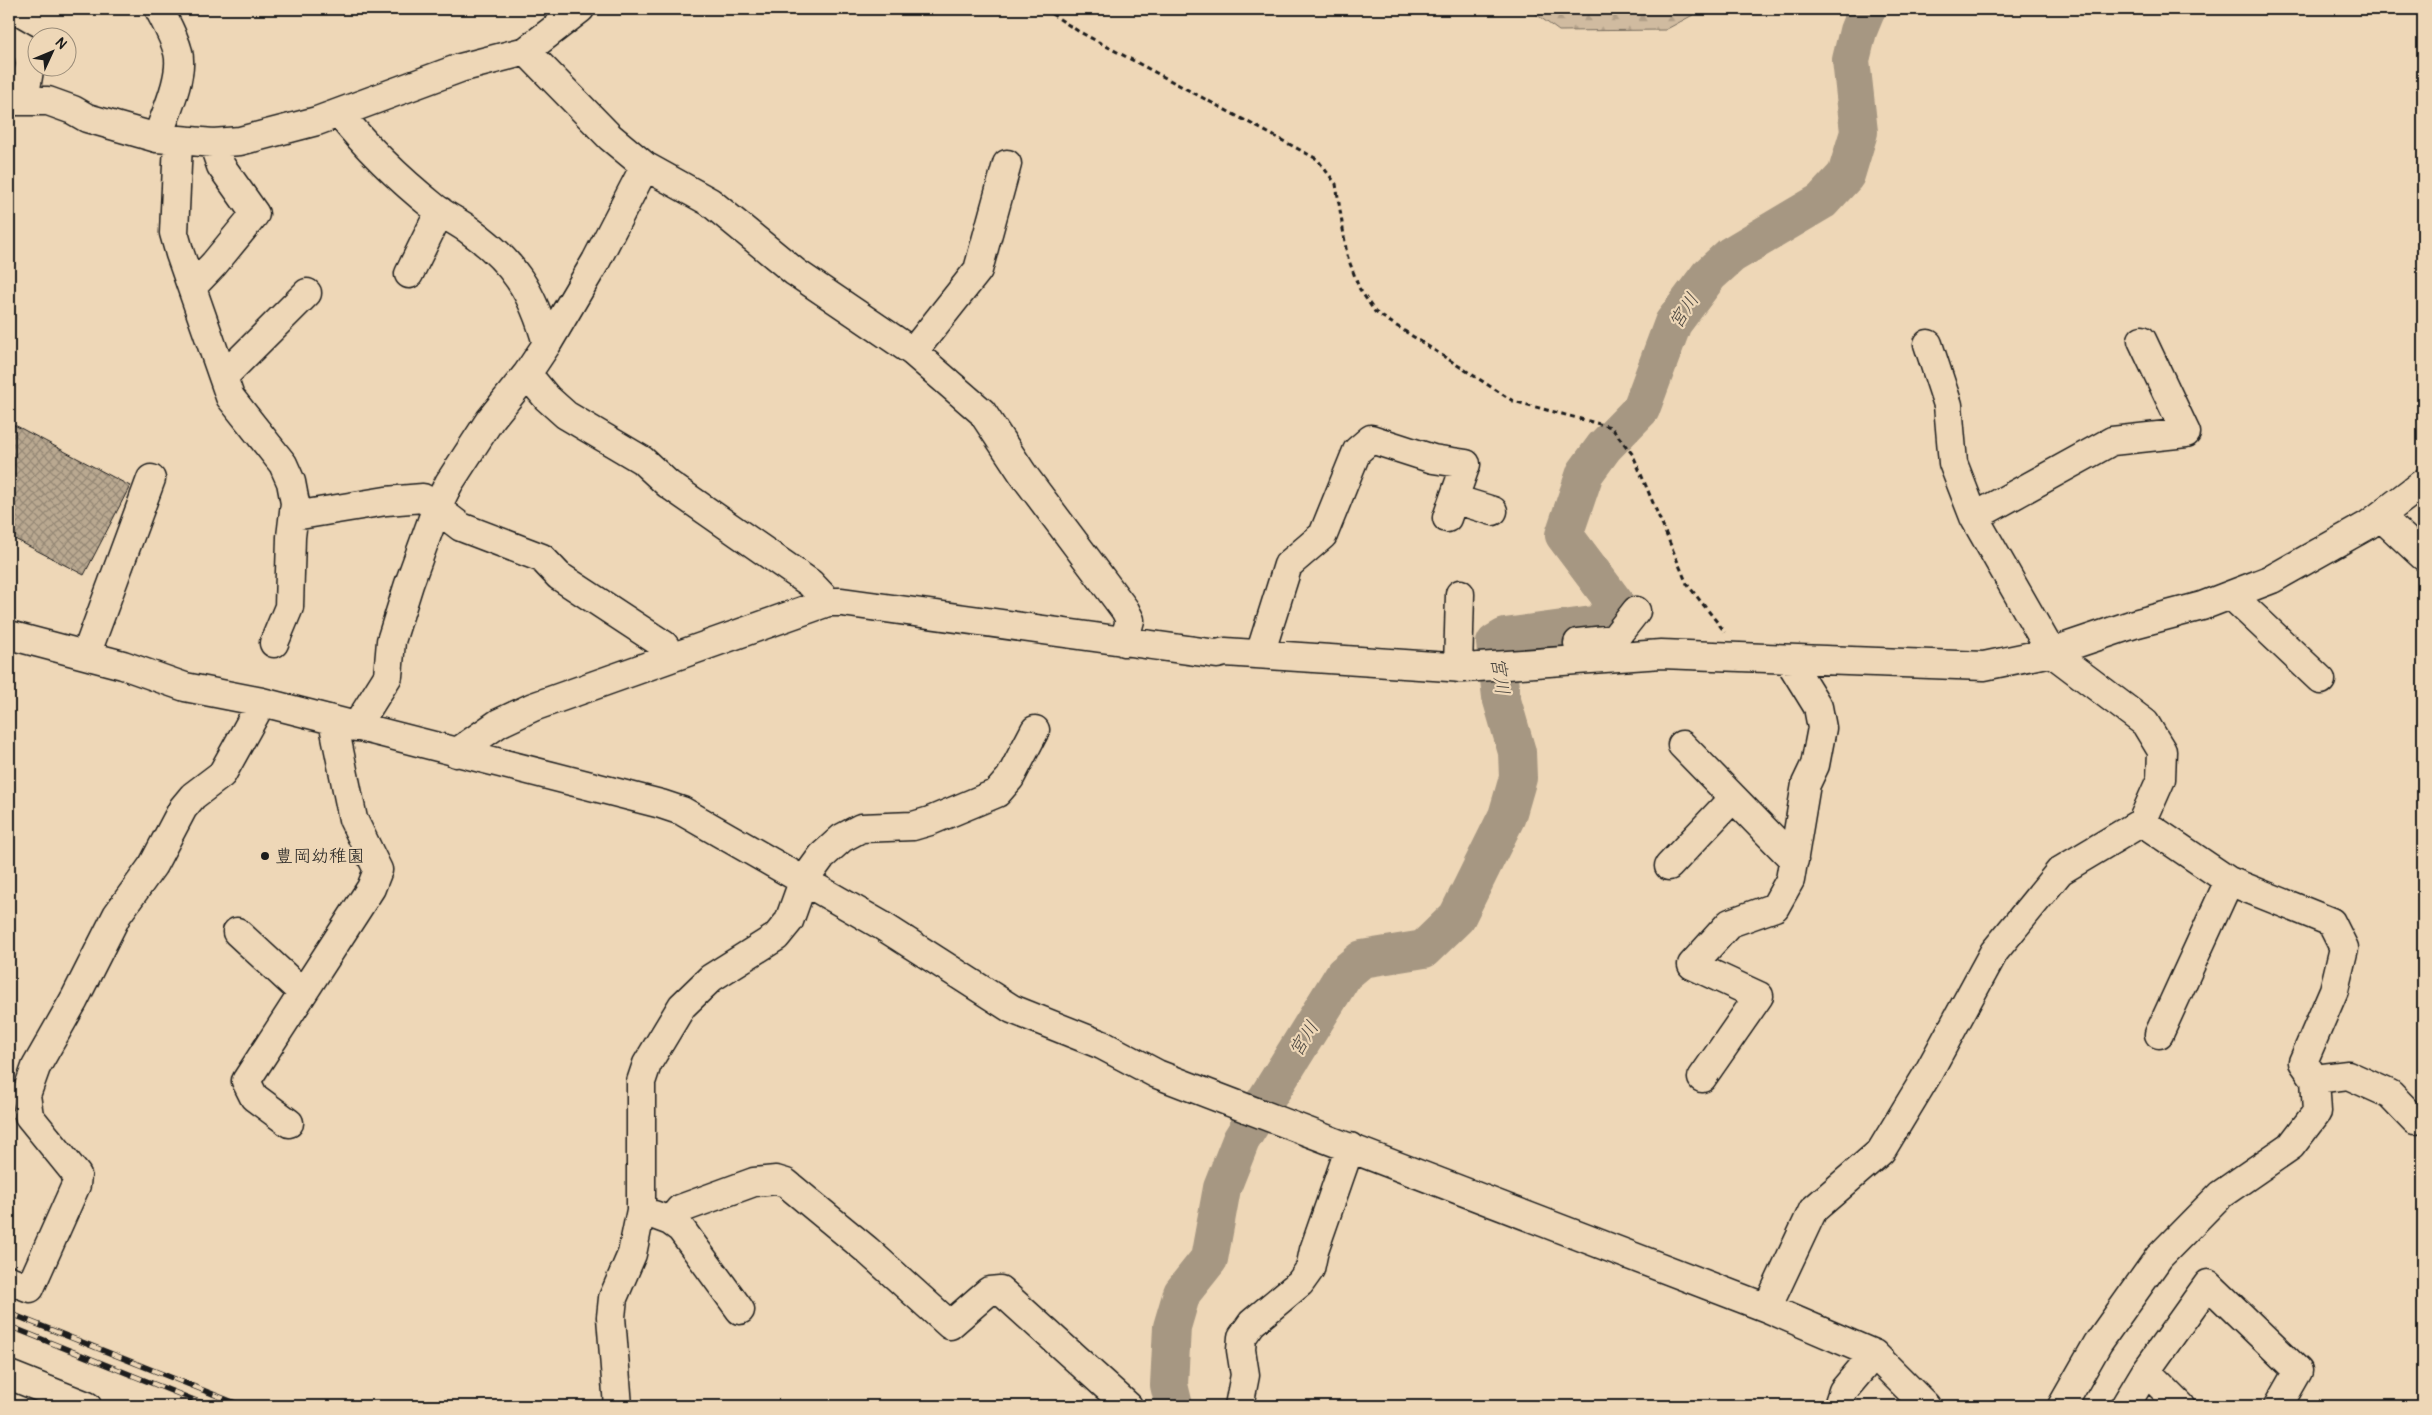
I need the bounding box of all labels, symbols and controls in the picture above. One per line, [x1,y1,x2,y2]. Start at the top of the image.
north arrow [28,28,78,78]
text: N [52,34,70,53]
water label: 宮川 [1664,289,1704,333]
water label: 宮川 [1485,656,1515,696]
place label: 豊岡幼稚園 [275,845,365,868]
marker: 豊岡幼稚園 [259,850,271,862]
water label: 宮川 [1284,1017,1324,1061]

